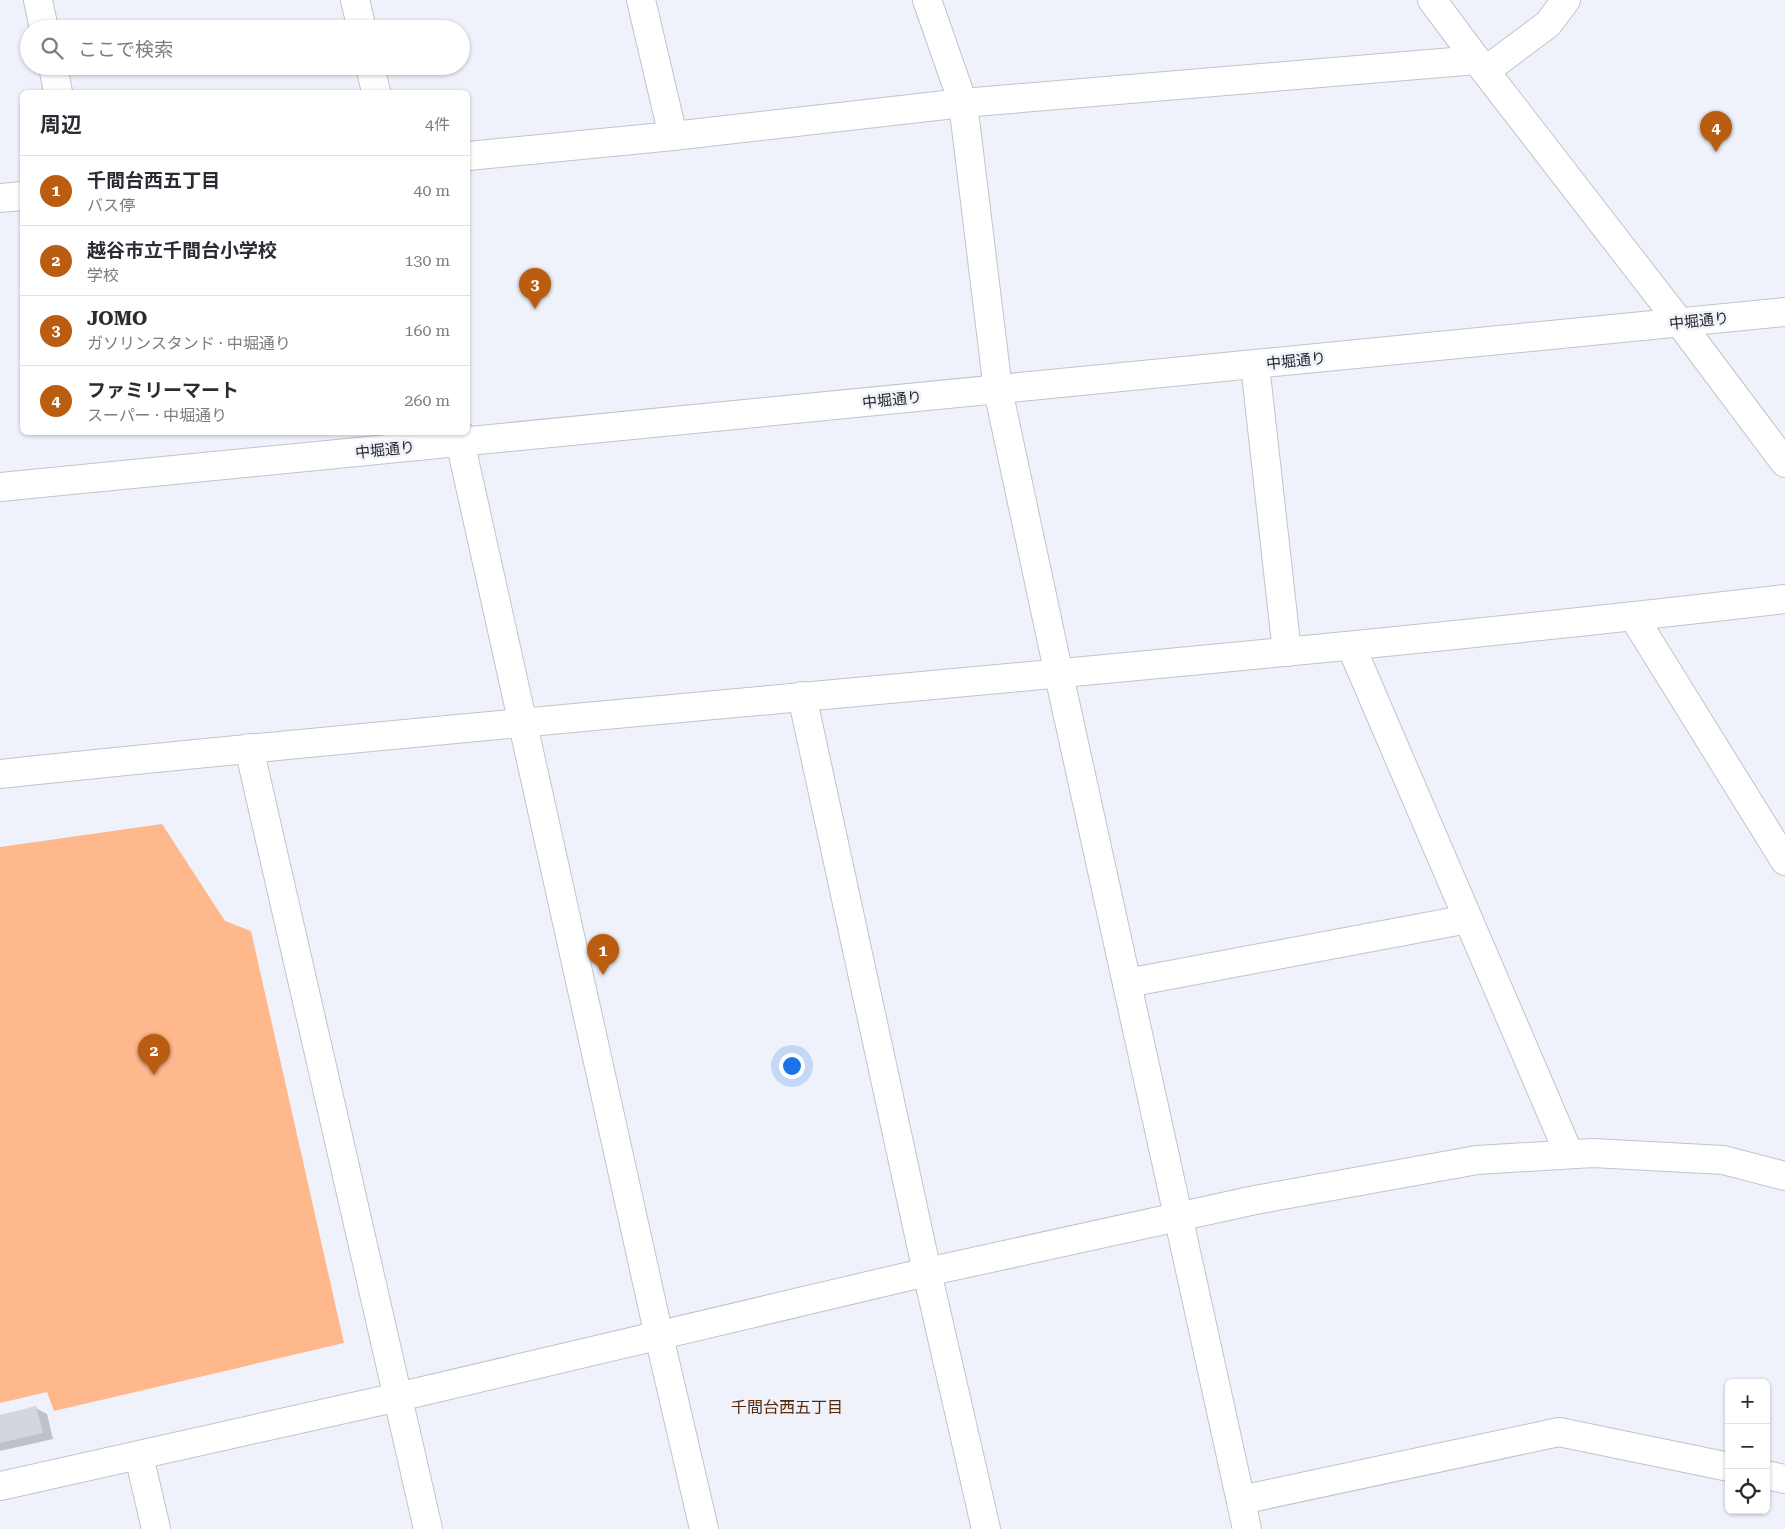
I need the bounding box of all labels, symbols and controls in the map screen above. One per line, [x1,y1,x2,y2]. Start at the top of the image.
search box [20,20,470,75]
icon: search [38,34,66,62]
text: ここで検索 [78,38,173,61]
pin: 4 [1700,111,1732,152]
text: 周辺 [40,113,82,137]
text: 4件 [425,115,450,134]
text: 千間台西五丁目 [87,169,220,192]
text: 1 [52,181,60,200]
text: 40 m [413,181,450,200]
text: バス停 [87,196,135,215]
text: 越谷市立千間台小学校 [87,239,277,262]
text: 2 [52,251,60,270]
text: 130 m [404,251,450,270]
text: 学校 [87,266,119,285]
pin: 3 [519,268,551,309]
text: JOMO [87,307,147,330]
street label: 中堀通り [1668,309,1730,333]
text: 3 [52,321,60,340]
text: 160 m [404,321,450,340]
text: ガソリンスタンド · 中堀通り [87,334,291,353]
street label: 中堀通り [1265,349,1327,373]
text: ファミリーマート [87,379,239,402]
street label: 中堀通り [861,388,923,412]
text: 4 [52,391,60,410]
text: 260 m [404,391,450,410]
text: スーパー · 中堀通り [87,406,227,425]
street label: 中堀通り [354,438,416,462]
pin: 1 [587,934,619,975]
pin: 2 [138,1034,170,1075]
your location [779,1053,805,1079]
map controls [1725,1379,1770,1514]
button: + [1725,1379,1770,1424]
district label: 千間台西五丁目 [731,1398,843,1417]
button: − [1725,1424,1770,1469]
button: locate [1725,1469,1770,1514]

